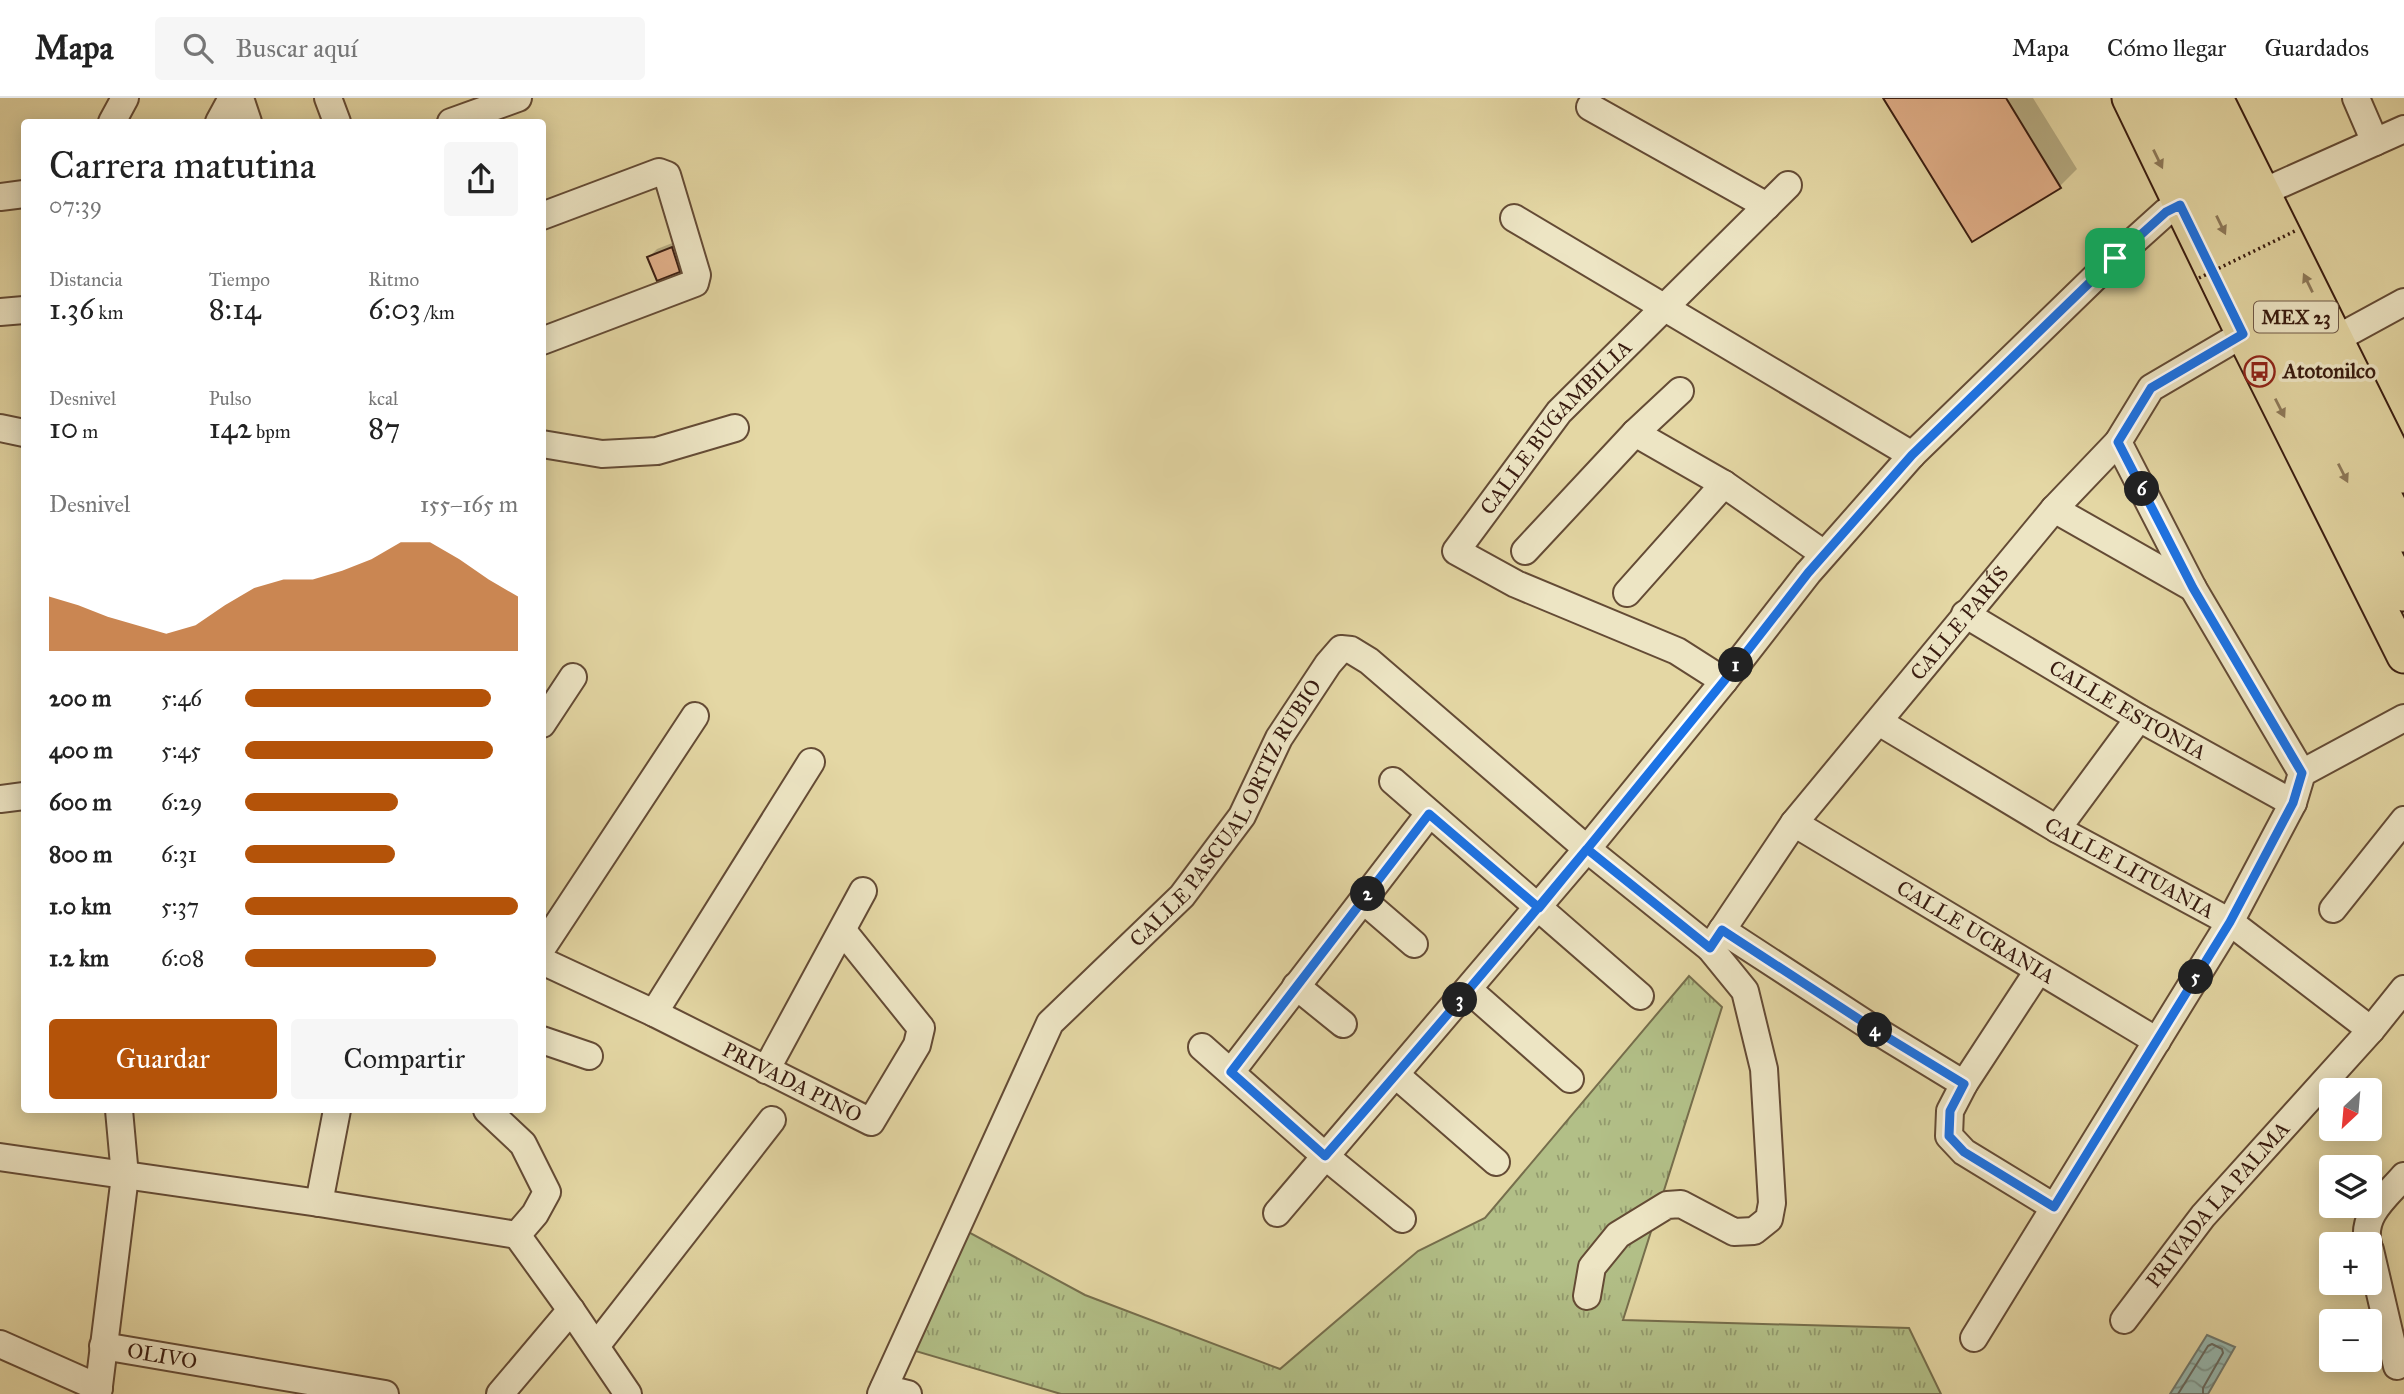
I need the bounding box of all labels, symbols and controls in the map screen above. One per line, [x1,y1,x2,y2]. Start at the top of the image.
search box [155,17,645,80]
text: Mapa [35,28,113,68]
icon: search [179,29,217,67]
text: Buscar aquí [235,32,358,64]
text: Mapa [2012,33,2069,63]
text: Cómo llegar [2107,33,2226,63]
text: Guardados [2264,33,2369,63]
text: Carrera matutina [49,142,316,188]
button: share [444,142,518,216]
one-way arrow [2153,149,2164,170]
text: 07:39 [49,191,102,219]
one-way arrow [2215,215,2226,235]
pin [2085,228,2145,288]
icon: arrive [2096,239,2134,277]
text: Distancia [49,268,122,291]
text: Tiempo [209,268,270,291]
text: Ritmo [368,268,419,291]
one-way arrow [2302,273,2314,293]
text: 1.36 [49,291,94,327]
text: 8:14 [209,291,261,327]
text: 6:03 [368,291,421,327]
text: km [94,301,123,324]
text: /km [421,301,455,324]
road number: MEX 23 [2254,302,2338,332]
street label: CALLE BUGAMBILIA [1474,334,1637,520]
bus stop icon: Atotonilco [2243,354,2277,388]
place label: Atotonilco [2281,358,2376,384]
text: Desnivel [49,387,116,410]
text: Pulso [209,387,251,410]
text: kcal [368,387,398,410]
one-way arrow [2274,398,2285,418]
text: 10 [49,410,78,446]
text: 142 [209,410,252,446]
text: 87 [368,410,400,446]
text: m [78,420,98,443]
text: bpm [252,420,291,443]
one-way arrow [2338,463,2349,483]
pin: 6 [2124,472,2160,506]
text: 6 [2137,477,2146,500]
text: Desnivel [49,490,130,518]
text: 155–165 m [420,490,518,518]
street label: CALLE PARÍS [1905,561,2014,686]
pin: 1 [1718,648,1754,682]
text: 1 [1732,653,1739,676]
street label: CALLE ESTONIA [2044,654,2211,766]
street label: CALLE PASCUAL ORTIZ RUBIO [1124,674,1327,952]
text: 200 m [49,684,111,712]
text: 5:46 [161,684,202,712]
text: 400 m [49,736,113,764]
text: 5:45 [161,736,201,764]
text: 600 m [49,788,112,816]
text: 6:29 [161,788,202,816]
street label: CALLE LITUANIA [2040,812,2219,924]
text: 800 m [49,840,112,868]
text: 6:31 [161,840,197,868]
street label: CALLE UCRANIA [1892,875,2059,990]
pin: 2 [1350,876,1386,912]
text: 2 [1363,882,1372,905]
text: 1.0 km [49,892,111,920]
text: 5:37 [161,892,199,920]
text: 1.2 km [49,944,109,972]
text: 6:08 [161,944,204,972]
pin: 5 [2178,960,2214,994]
text: 5 [2191,965,2200,988]
pin: 3 [1442,982,1478,1018]
text: 3 [1456,988,1463,1011]
pin: 4 [1857,1012,1892,1048]
text: 4 [1869,1018,1880,1041]
button: Guardar [49,1019,277,1099]
button: Compartir [291,1019,518,1099]
street label: PRIVADA PINO [718,1036,866,1128]
north arrow [2319,1078,2382,1141]
map controls [2319,1078,2382,1372]
street label: PRIVADA LA PALMA [2140,1116,2295,1293]
button: layers [2319,1155,2382,1218]
button: + [2319,1232,2382,1295]
button: − [2319,1309,2382,1372]
street label: OLIVO [125,1337,199,1375]

